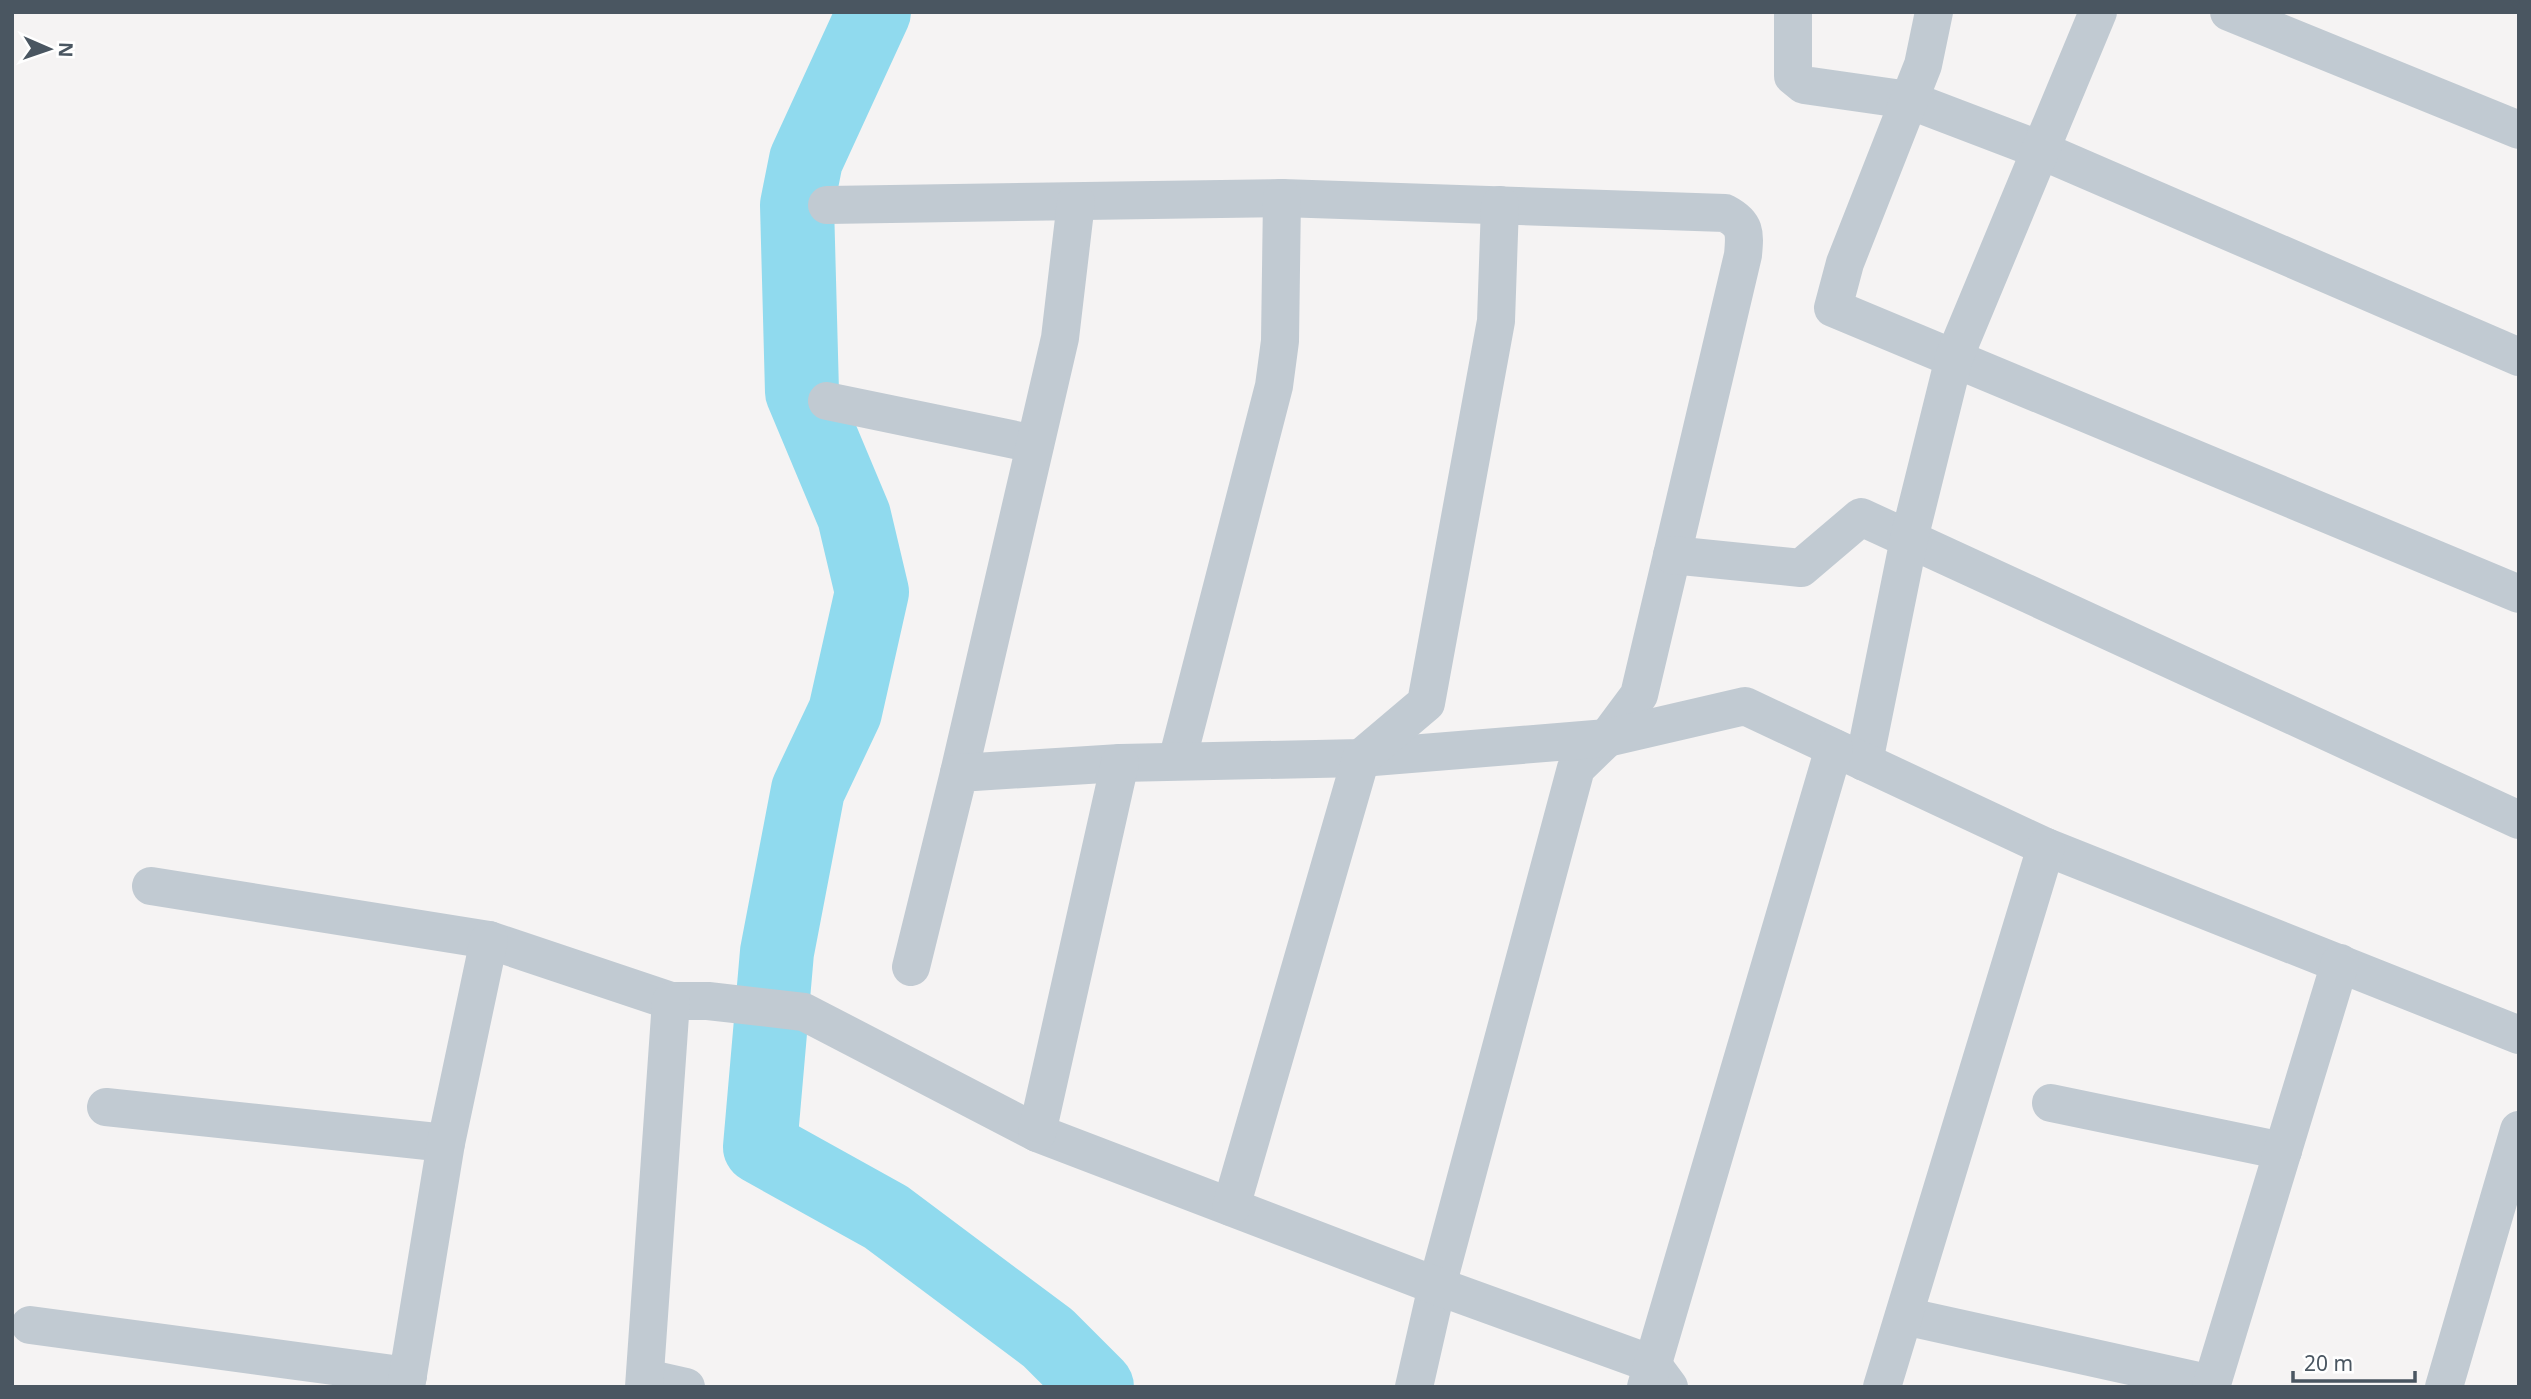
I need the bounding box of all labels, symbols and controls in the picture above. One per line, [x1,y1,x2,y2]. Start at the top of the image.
north arrow [14,14,84,84]
text: N [53,41,79,58]
scale bar [2293,1340,2416,1384]
text: 20 m [2304,1349,2353,1377]

